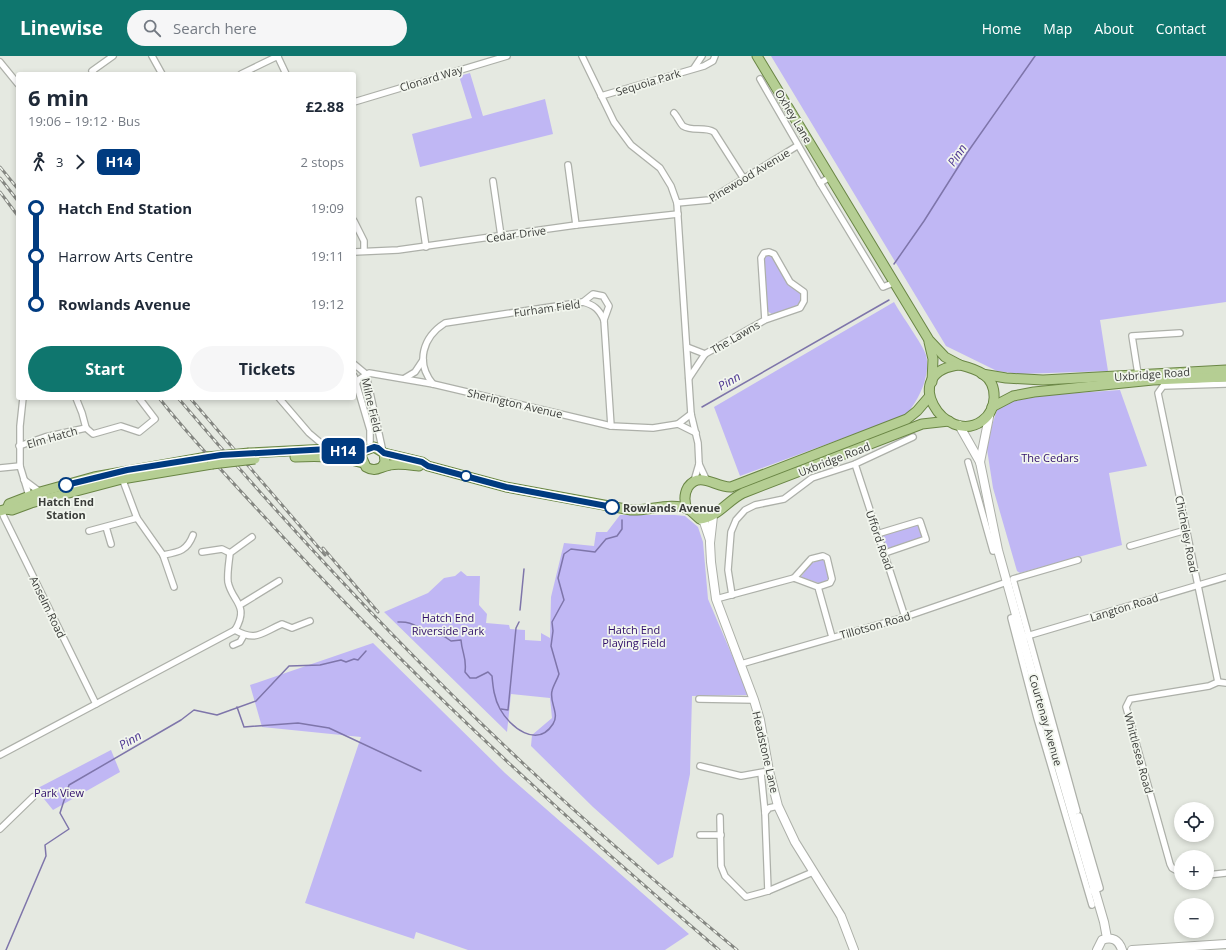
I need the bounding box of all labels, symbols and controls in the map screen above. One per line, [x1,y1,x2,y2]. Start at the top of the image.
search box [127,10,407,46]
text: Linewise [20,15,103,41]
icon: search [141,17,163,39]
text: Search here [173,18,257,38]
text: Home [982,19,1021,38]
text: Map [1043,19,1072,38]
text: About [1094,19,1134,38]
text: Contact [1156,19,1206,38]
street label: Clonard Way [398,61,465,95]
street label: Sequoia Park [614,65,682,99]
text: 6 min [28,82,89,112]
street label: Oxhey Lane [772,86,816,146]
text: £2.88 [305,96,344,116]
text: 19:06 – 19:12 · Bus [28,112,140,130]
water label: Pinn [943,140,971,170]
street label: Pinewood Avenue [706,145,792,205]
icon: walk [28,151,50,173]
icon: forward [69,151,91,173]
text: H14 [105,152,132,171]
text: 3 [56,153,63,171]
text: 2 stops [300,153,344,171]
text: Hatch End Station [58,198,192,218]
text: 19:09 [311,199,344,217]
street label: Cedar Drive [485,222,547,246]
text: Harrow Arts Centre [58,246,193,266]
text: 19:11 [311,247,344,265]
text: Rowlands Avenue [58,294,191,314]
text: 19:12 [311,295,344,313]
street label: Furham Field [513,296,581,320]
street label: The Lawns [708,317,762,357]
button: Start [28,346,182,392]
button: Tickets [190,346,344,392]
street label: Uxbridge Road [1114,364,1190,384]
water label: Pinn [715,368,744,394]
street label: Milne Field [358,376,386,434]
street label: Sherington Avenue [466,385,564,421]
street label: Elm Hatch [25,423,79,451]
line badge: H14 [320,438,366,464]
street label: Uxbridge Road [796,438,872,480]
text: H14 [330,441,356,460]
park label: The Cedars [1021,450,1079,465]
unlabelled marker [460,470,472,482]
marker: Hatch End Station [58,477,74,493]
place label: Hatch End Station [38,494,94,522]
street label: Chicheley Road [1172,494,1202,574]
marker: Rowlands Avenue [604,499,620,515]
place label: Rowlands Avenue [623,500,721,515]
street label: Ufford Road [863,508,897,572]
street label: Anselm Road [27,574,69,640]
street label: Langton Road [1088,589,1160,625]
street label: Tillotson Road [838,608,912,642]
park label: Hatch End Riverside Park [412,610,484,638]
park label: Hatch End Playing Field [602,622,666,650]
street label: Courtenay Avenue [1026,673,1066,767]
street label: Headstone Lane [749,710,783,794]
street label: Whittlesea Road [1121,711,1157,795]
water label: Pinn [116,727,145,753]
park label: Park View [34,785,84,800]
map controls [1174,802,1214,938]
button: locate [1174,802,1214,842]
button: + [1174,850,1214,890]
button: − [1174,898,1214,938]

